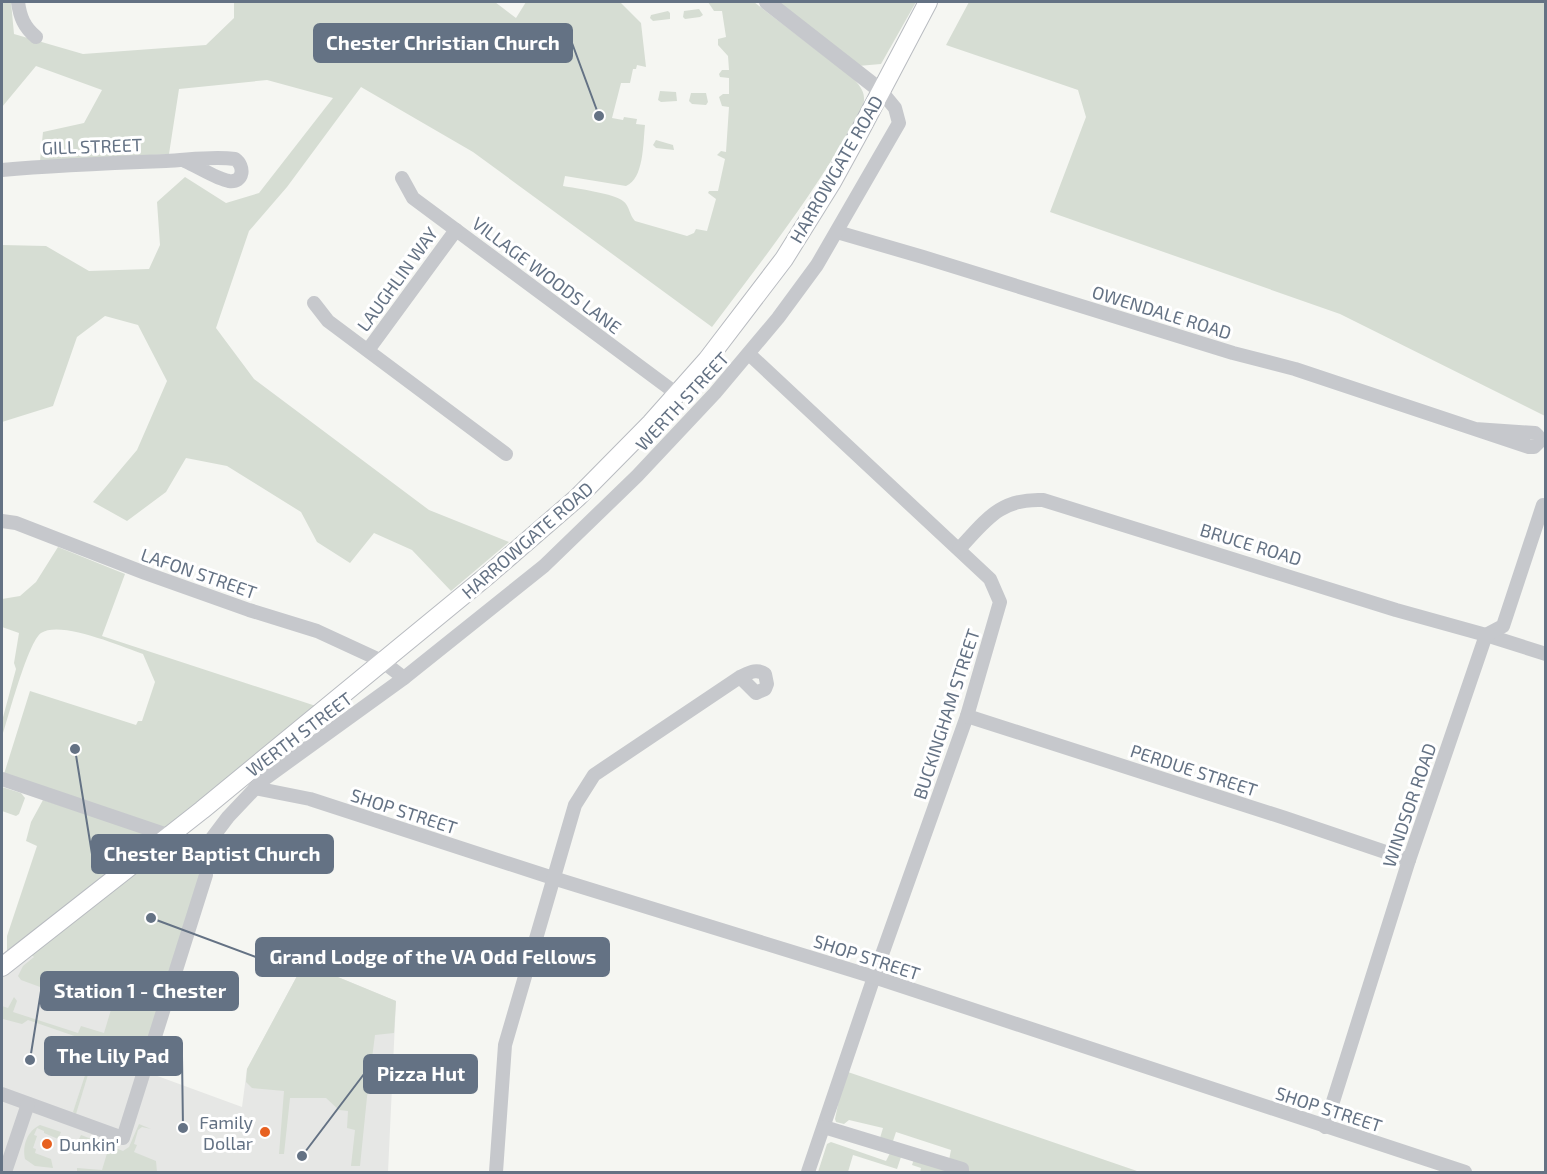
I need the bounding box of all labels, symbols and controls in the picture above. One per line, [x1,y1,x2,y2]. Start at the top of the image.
callout: Chester Christian Church [314,24,572,62]
text: Chester Christian Church [326,30,560,54]
street label: HARROWGATE ROAD [785,91,887,247]
street label: GILL STREET [41,133,143,159]
street label: VILLAGE WOODS LANE [468,212,626,338]
street label: LAUGHLIN WAY [352,222,443,335]
street label: OWENDALE ROAD [1090,280,1234,344]
street label: WERTH STREET [631,347,734,455]
street label: HARROWGATE ROAD [457,477,597,603]
street label: BRUCE ROAD [1198,518,1304,570]
street label: LAFON STREET [138,543,260,603]
street label: BUCKINGHAM STREET [908,625,984,802]
street label: WERTH STREET [242,687,357,781]
street label: PERDUE STREET [1128,739,1261,801]
street label: WINDSOR ROAD [1377,740,1441,870]
street label: SHOP STREET [348,783,461,839]
callout: Chester Baptist Church [92,835,333,873]
text: Chester Baptist Church [104,841,320,865]
street label: SHOP STREET [811,929,924,985]
callout: Grand Lodge of the VA Odd Fellows [256,938,609,976]
text: Grand Lodge of the VA Odd Fellows [270,944,596,968]
callout: Station 1 - Chester [41,972,238,1010]
text: Station 1 - Chester [54,978,227,1002]
callout: The Lily Pad [45,1037,182,1075]
text: The Lily Pad [57,1043,169,1068]
callout: Pizza Hut [364,1055,477,1093]
text: Pizza Hut [377,1061,465,1085]
street label: SHOP STREET [1273,1081,1386,1137]
place label: Family Dollar [199,1111,253,1154]
marker: Family Dollar [258,1125,272,1139]
place label: Dunkin' [59,1133,119,1155]
marker: Dunkin' [40,1137,54,1151]

